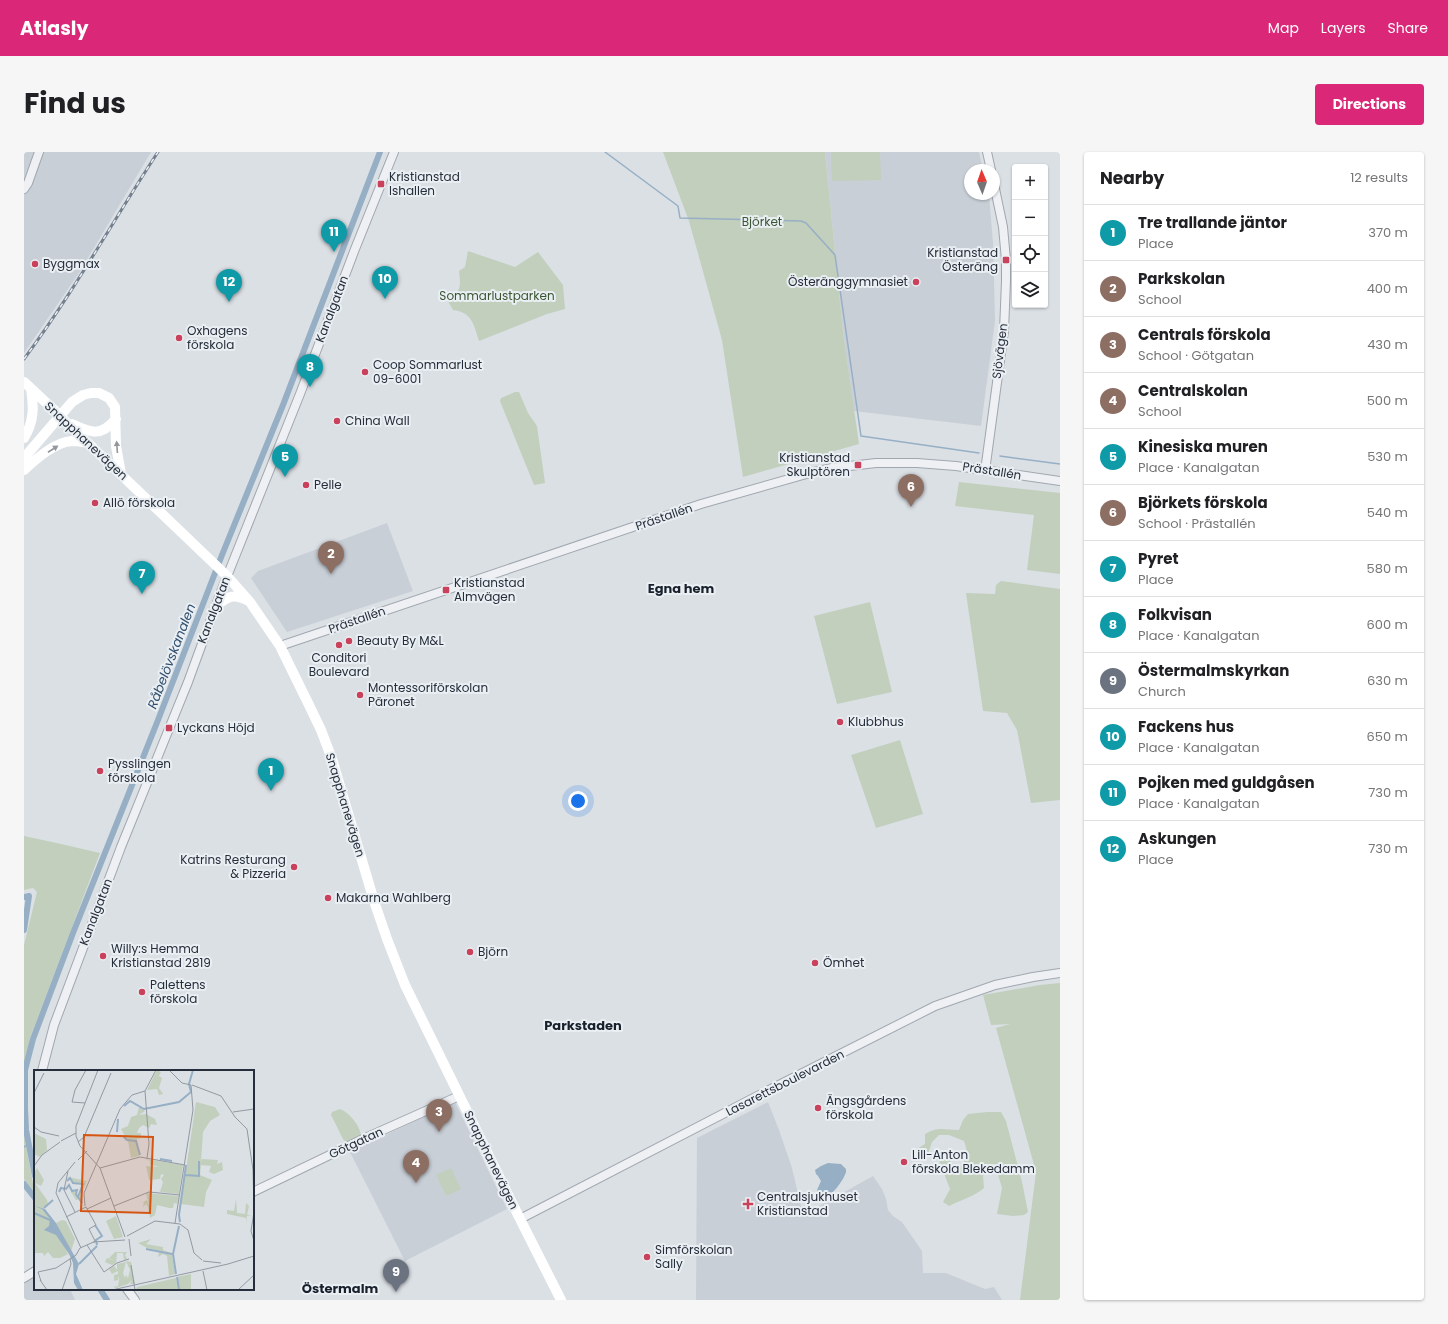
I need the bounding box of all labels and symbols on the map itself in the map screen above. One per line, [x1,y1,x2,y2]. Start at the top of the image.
north arrow [964,164,1000,200]
place label: Kristianstad Ishallen [389,168,460,199]
marker: Kristianstad Ishallen [376,179,386,189]
park label: Björket [742,213,782,230]
pin: 11 [321,219,347,252]
place label: Kristianstad Österäng [927,244,998,275]
place label: Byggmax [43,255,100,272]
marker: Kristianstad Österäng [1001,255,1011,265]
marker: Byggmax [30,259,40,269]
pin: 10 [372,266,398,299]
pin: 12 [216,269,242,302]
street label: Kanalgatan [311,273,352,345]
place label: Österänggymnasiet [788,273,908,290]
marker: Österänggymnasiet [911,277,921,287]
park label: Sommarlustparken [439,287,555,304]
place label: Oxhagens förskola [187,322,247,353]
street label: Sjövägen [988,322,1011,380]
marker: Oxhagens förskola [174,333,184,343]
pin: 8 [297,354,323,387]
place label: Coop Sommarlust 09-6001 [373,356,482,387]
marker: Coop Sommarlust 09-6001 [360,367,370,377]
street label: Snapphanevägen [41,398,132,484]
place label: China Wall [345,412,410,429]
marker: China Wall [332,416,342,426]
one-way arrow [113,441,120,453]
pin: 5 [272,444,298,477]
one-way arrow [47,445,59,452]
place label: Kristianstad Skulptören [779,449,850,480]
street label: Prästallén [961,457,1023,484]
marker: Kristianstad Skulptören [853,460,863,470]
pin: 6 [898,474,924,507]
place label: Pelle [314,476,342,493]
marker: Pelle [301,480,311,490]
place label: Allö förskola [103,494,175,511]
marker: Allö förskola [90,498,100,508]
street label: Prästallén [633,499,695,534]
pin: 2 [318,541,344,574]
pin: 7 [129,561,155,594]
street label: Kanalgatan [193,574,234,646]
place label: Kristianstad Almvägen [454,574,525,605]
district label: Egna hem [648,579,715,598]
marker: Kristianstad Almvägen [441,585,451,595]
water label: Råbelövskanalen [143,601,200,712]
street label: Prästallén [326,602,388,637]
place label: Beauty By M&L [357,632,444,649]
marker: Beauty By M&L [344,636,354,646]
marker: Conditori Boulevard [334,640,344,650]
place label: Conditori Boulevard [309,649,369,680]
place label: Montessoriförskolan Päronet [368,679,488,710]
marker: Montessoriförskolan Päronet [355,690,365,700]
place label: Klubbhus [848,713,904,730]
marker: Klubbhus [835,717,845,727]
place label: Lyckans Höjd [177,719,255,736]
marker: Lyckans Höjd [164,723,174,733]
street label: Snapphanevägen [322,751,369,859]
place label: Pysslingen förskola [108,755,171,786]
pin: 1 [258,758,284,791]
marker: Pysslingen förskola [95,766,105,776]
your location [568,791,588,811]
place label: Katrins Resturang & Pizzeria [180,851,286,882]
marker: Katrins Resturang & Pizzeria [289,862,299,872]
street label: Kanalgatan [75,876,116,948]
place label: Makarna Wahlberg [336,889,451,906]
marker: Makarna Wahlberg [323,893,333,903]
place label: Willy:s Hemma Kristianstad 2819 [111,940,211,971]
place label: Björn [478,943,508,960]
marker: Björn [465,947,475,957]
marker: Willy:s Hemma Kristianstad 2819 [98,951,108,961]
place label: Ömhet [823,954,864,971]
marker: Ömhet [810,958,820,968]
place label: Palettens förskola [150,976,206,1007]
marker: Palettens förskola [137,987,147,997]
district label: Parkstaden [544,1016,622,1035]
street label: Lasarettsboulevarden [723,1045,847,1120]
inset map [34,1070,254,1290]
place label: Ängsgårdens förskola [826,1092,906,1123]
pin: 3 [426,1099,452,1132]
marker: Ängsgårdens förskola [813,1103,823,1113]
street label: Snapphanevägen [460,1107,523,1212]
street label: Götgatan [326,1123,386,1162]
place label: Lill-Anton förskola Blekedamm [912,1146,1035,1177]
pin: 4 [403,1150,429,1183]
marker: Lill-Anton förskola Blekedamm [899,1157,909,1167]
place label: Centralsjukhuset Kristianstad [757,1188,858,1219]
marker: Centralsjukhuset Kristianstad [742,1198,754,1210]
place label: Simförskolan Sally [655,1241,732,1272]
marker: Simförskolan Sally [642,1252,652,1262]
pin: 9 [383,1259,409,1292]
district label: Östermalm [302,1279,378,1298]

